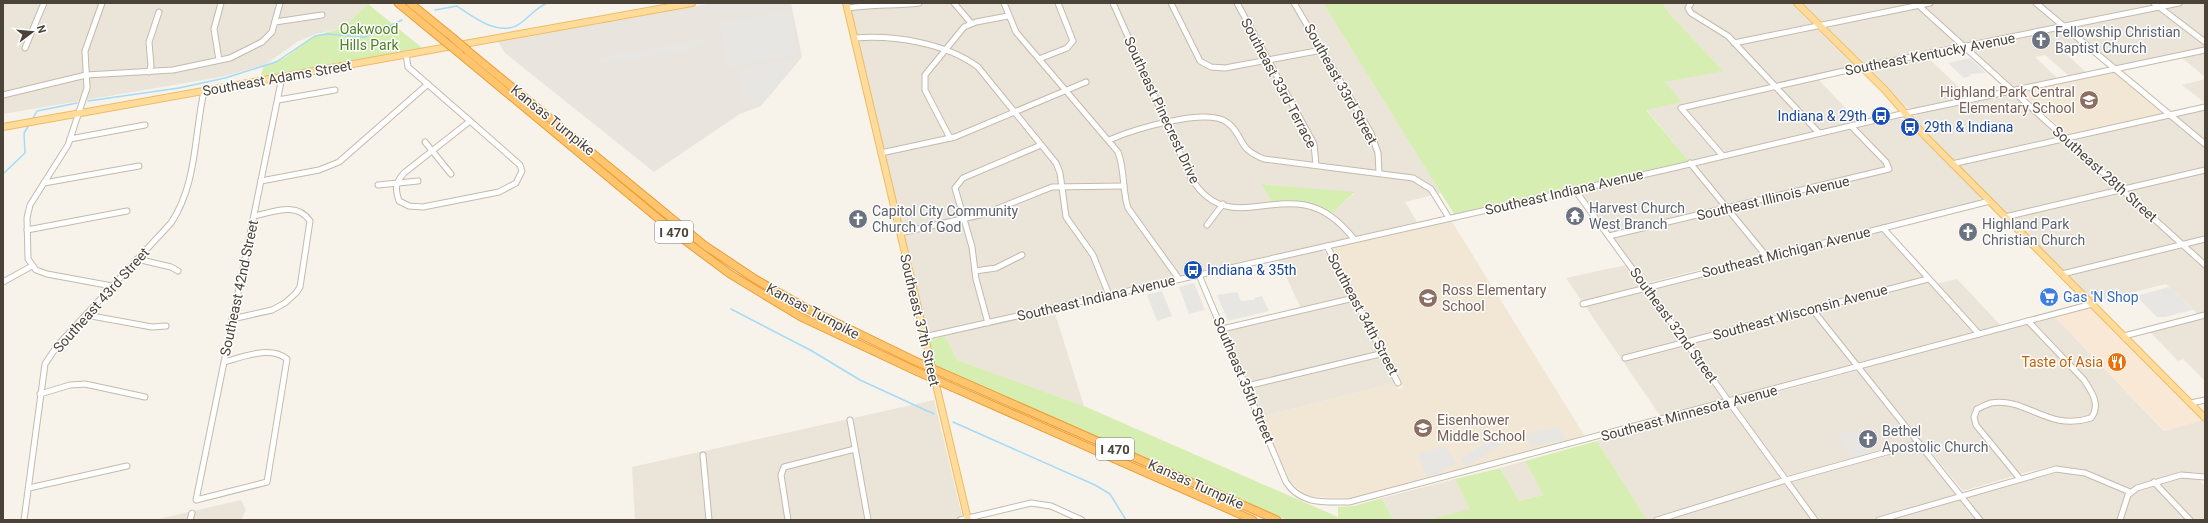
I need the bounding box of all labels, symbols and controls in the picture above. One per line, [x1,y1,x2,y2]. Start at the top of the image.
north arrow [12,12,52,52]
street label: Southeast 33rd Terrace [1238,15,1320,151]
park label: Oakwood Hills Park [339,21,399,53]
street label: Southeast 33rd Street [1301,21,1381,147]
text: N [34,24,49,35]
place label: Fellowship Christian Baptist Church [2055,24,2181,56]
church icon: Fellowship Christian Baptist Church [2030,29,2052,51]
street label: Southeast Kentucky Avenue [1844,30,2016,78]
street label: Southeast Pinecrest Drive [1121,34,1203,186]
street label: Southeast Adams Street [201,57,353,99]
street label: Kansas Turnpike [508,81,598,159]
place label: Highland Park Central Elementary School [1940,84,2075,116]
school or university icon: Highland Park Central Elementary School [2078,89,2100,111]
bus stop icon: Indiana & 29th [1870,105,1892,127]
place label: Indiana & 29th [1778,108,1867,124]
bus stop icon: 29th & Indiana [1899,116,1921,138]
place label: 29th & Indiana [1924,119,2013,135]
street label: Southeast 28th Street [2049,123,2161,225]
street label: Southeast Indiana Avenue [1483,166,1645,218]
street label: Southeast Illinois Avenue [1695,173,1851,223]
place label: Harvest Church West Branch [1589,200,1685,232]
place label: Capitol City Community Church of God [872,203,1019,235]
temple icon: Harvest Church West Branch [1564,205,1586,227]
church icon: Capitol City Community Church of God [847,208,869,230]
place label: Highland Park Christian Church [1982,216,2085,248]
street label: Southeast 42nd Street [217,218,261,357]
road number: I 470 [655,221,693,243]
church icon: Highland Park Christian Church [1957,221,1979,243]
street label: Southeast Michigan Avenue [1700,223,1872,281]
street label: Southeast 43rd Street [50,244,152,356]
street label: Southeast 34th Street [1324,251,1402,378]
street label: Southeast 37th Street [897,252,943,388]
bus stop icon: Indiana & 35th [1182,259,1204,281]
place label: Indiana & 35th [1207,262,1296,278]
street label: Southeast 32nd Street [1627,264,1721,386]
street label: Southeast Indiana Avenue [1015,272,1177,324]
street label: Kansas Turnpike [764,280,862,342]
street label: Southeast Wisconsin Avenue [1711,281,1889,343]
place label: Ross Elementary School [1442,282,1547,314]
supermarket icon: Gas 'N Shop [2038,286,2060,308]
school or university icon: Ross Elementary School [1417,287,1439,309]
place label: Gas 'N Shop [2063,289,2139,305]
street label: Southeast 35th Street [1210,315,1278,446]
restaurant icon: Taste of Asia [2106,351,2128,373]
place label: Taste of Asia [2021,354,2103,370]
street label: Southeast Minnesota Avenue [1599,382,1779,444]
place label: Eisenhower Middle School [1437,412,1525,444]
school or university icon: Eisenhower Middle School [1412,417,1434,439]
place label: Bethel Apostolic Church [1882,423,1988,455]
church icon: Bethel Apostolic Church [1857,428,1879,450]
road number: I 470 [1096,438,1134,460]
street label: Kansas Turnpike [1146,456,1246,512]

